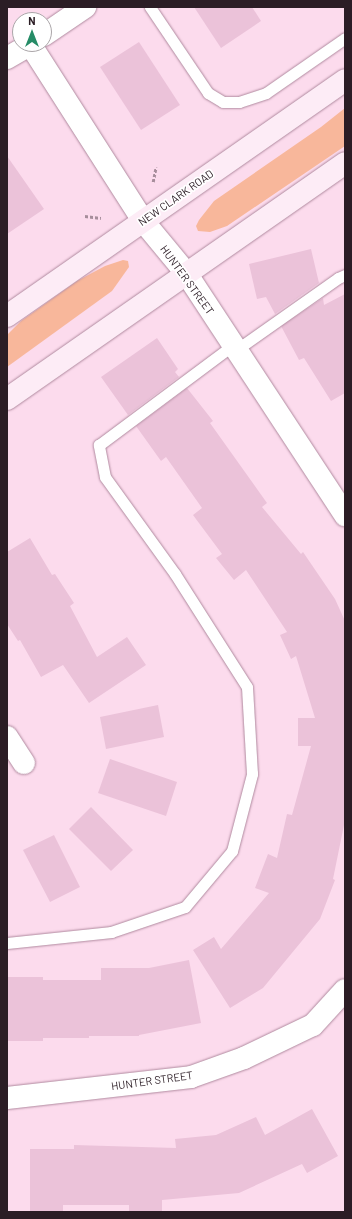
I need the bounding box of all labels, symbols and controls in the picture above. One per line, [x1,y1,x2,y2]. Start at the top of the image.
north arrow [12,12,52,52]
text: N [28,14,36,27]
street label: NEW CLARK ROAD [136,167,216,229]
street label: HUNTER STREET [157,243,217,317]
street label: HUNTER STREET [110,1069,194,1093]

